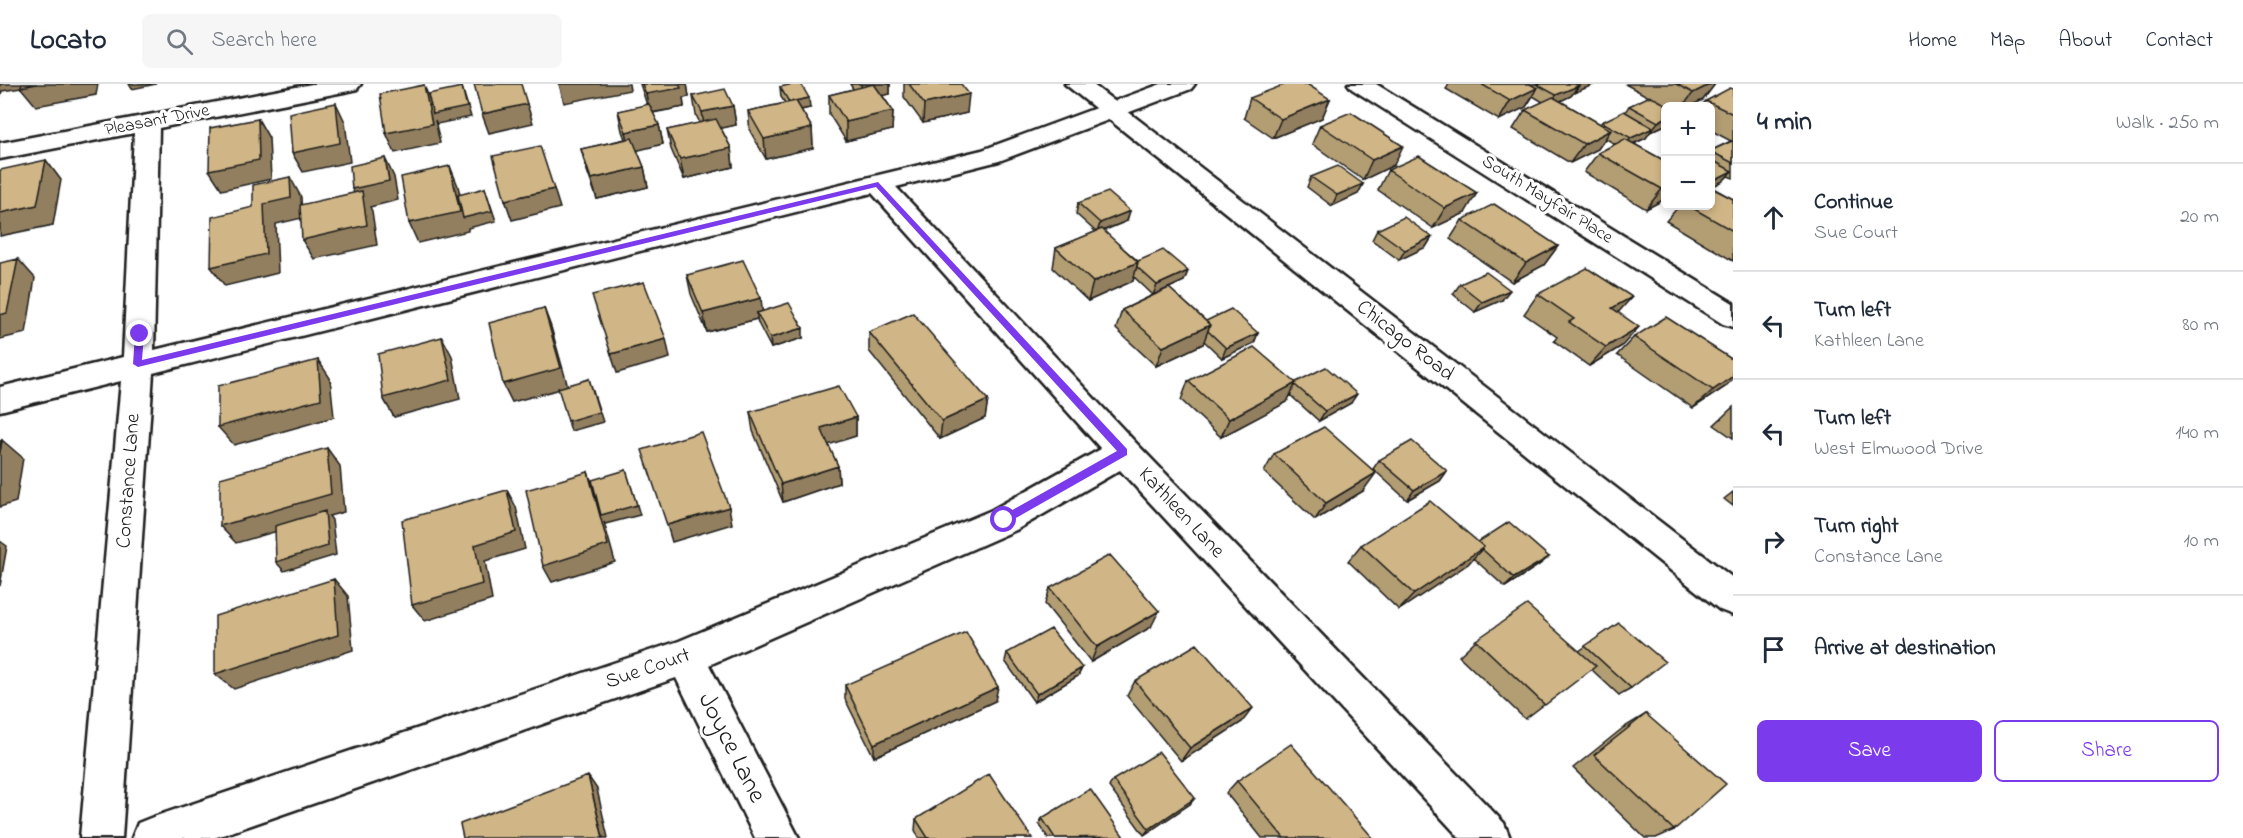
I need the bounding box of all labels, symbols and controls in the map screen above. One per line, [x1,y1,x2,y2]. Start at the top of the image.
search box [142,14,562,68]
text: Locato [30,21,106,62]
icon: search [163,25,196,58]
text: Search here [211,25,317,57]
text: Home [1908,26,1957,56]
text: Map [1990,26,2025,56]
text: About [2058,26,2112,56]
text: Contact [2145,26,2213,56]
street label: Pleasant Drive [102,98,212,144]
map controls [1661,102,1715,210]
button: + [1661,102,1715,156]
text: 4 min [1757,104,1812,142]
text: Walk · 250 m [2116,109,2219,138]
street label: South Mayfair Place [1476,149,1618,251]
button: − [1661,156,1715,210]
text: Continue [1814,187,1893,219]
icon: ahead [1757,201,1790,234]
text: 20 m [2180,203,2219,232]
text: Sue Court [1814,219,1898,248]
street label: Chicago Road [1348,293,1461,391]
text: Turn left [1814,295,1891,327]
icon: left [1757,309,1790,342]
text: 80 m [2182,311,2219,340]
route end [126,320,152,346]
text: Kathleen Lane [1814,327,1924,356]
text: Turn left [1814,403,1891,435]
street label: Constance Lane [109,412,149,549]
icon: left [1757,417,1790,450]
text: 140 m [2175,419,2219,448]
text: West Elmwood Drive [1814,435,1983,464]
street label: Kathleen Lane [1131,461,1232,566]
route start [990,506,1016,532]
text: Turn right [1814,511,1899,543]
icon: right [1757,525,1790,558]
text: 10 m [2183,527,2219,556]
text: Constance Lane [1814,543,1943,572]
icon: arrive [1757,633,1790,666]
text: Arrive at destination [1814,633,1996,665]
street label: Sue Court [601,640,695,698]
street label: Joyce Lane [687,686,775,810]
button: Save [1757,720,1982,782]
button: Share [1994,720,2219,782]

